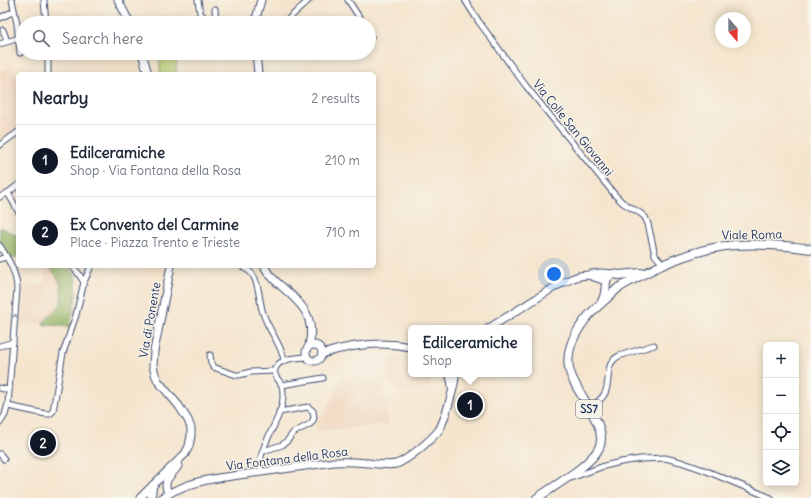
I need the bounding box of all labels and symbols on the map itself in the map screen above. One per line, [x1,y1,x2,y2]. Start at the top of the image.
north arrow [715,12,751,48]
street label: Via Colle San Giovanni [530,76,617,179]
street label: Viale Roma [722,226,783,243]
your location [544,264,564,284]
street label: Via di Ponente [135,281,164,359]
one-way arrow [11,314,20,320]
pin: 1 [457,390,483,420]
road number: SS7 [576,400,602,418]
pin: 2 [30,428,56,458]
street label: Via Fontana della Rosa [225,444,349,473]

